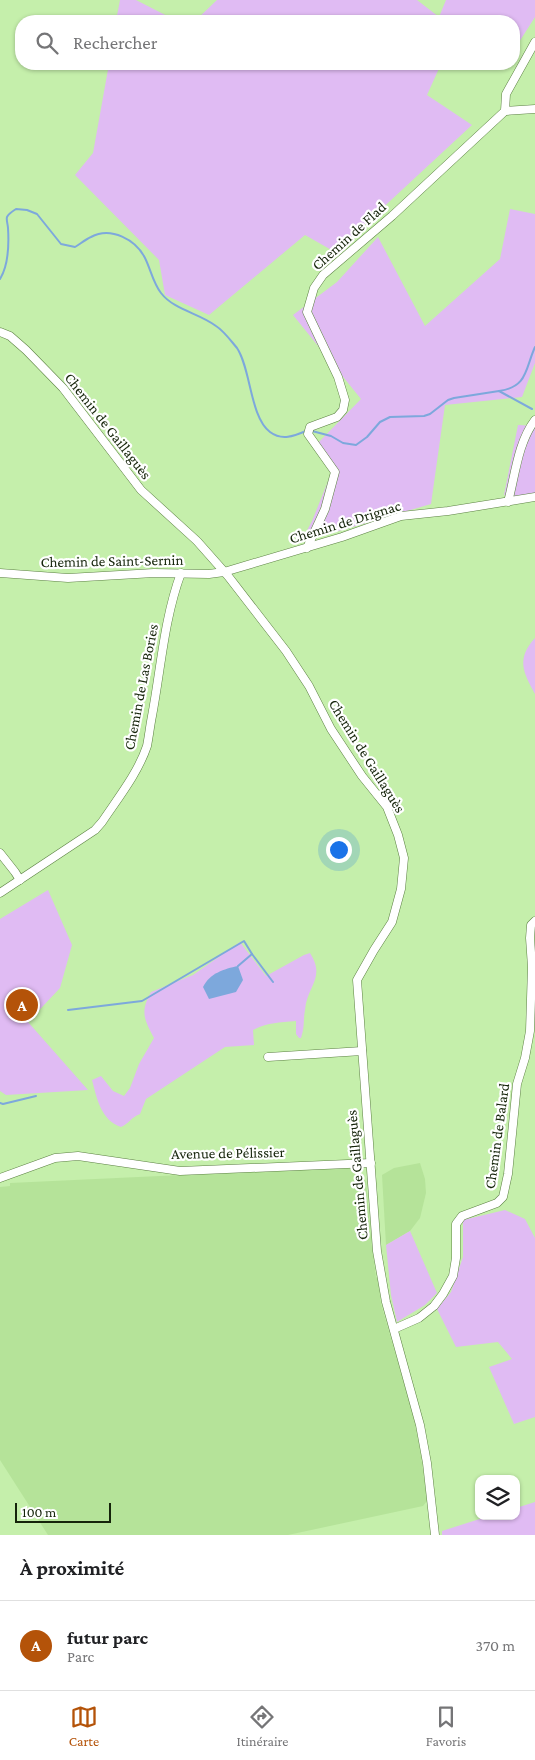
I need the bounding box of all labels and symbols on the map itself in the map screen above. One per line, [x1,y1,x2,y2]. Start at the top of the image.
street label: Chemin de Flad [309,199,389,273]
street label: Chemin de Gaillaguès [61,370,155,483]
street label: Chemin de Drignac [287,497,404,547]
street label: Chemin de Saint-Sernin [40,552,184,570]
street label: Chemin de Las Bories [121,622,161,751]
street label: Chemin de Gaillaguès [325,696,408,816]
your location [326,837,352,863]
pin: A [6,986,38,1024]
street label: Chemin de Balard [482,1082,512,1190]
street label: Chemin de Gaillaguès [343,1109,372,1241]
street label: Avenue de Pélissier [171,1144,286,1162]
scale bar [15,1500,111,1523]

